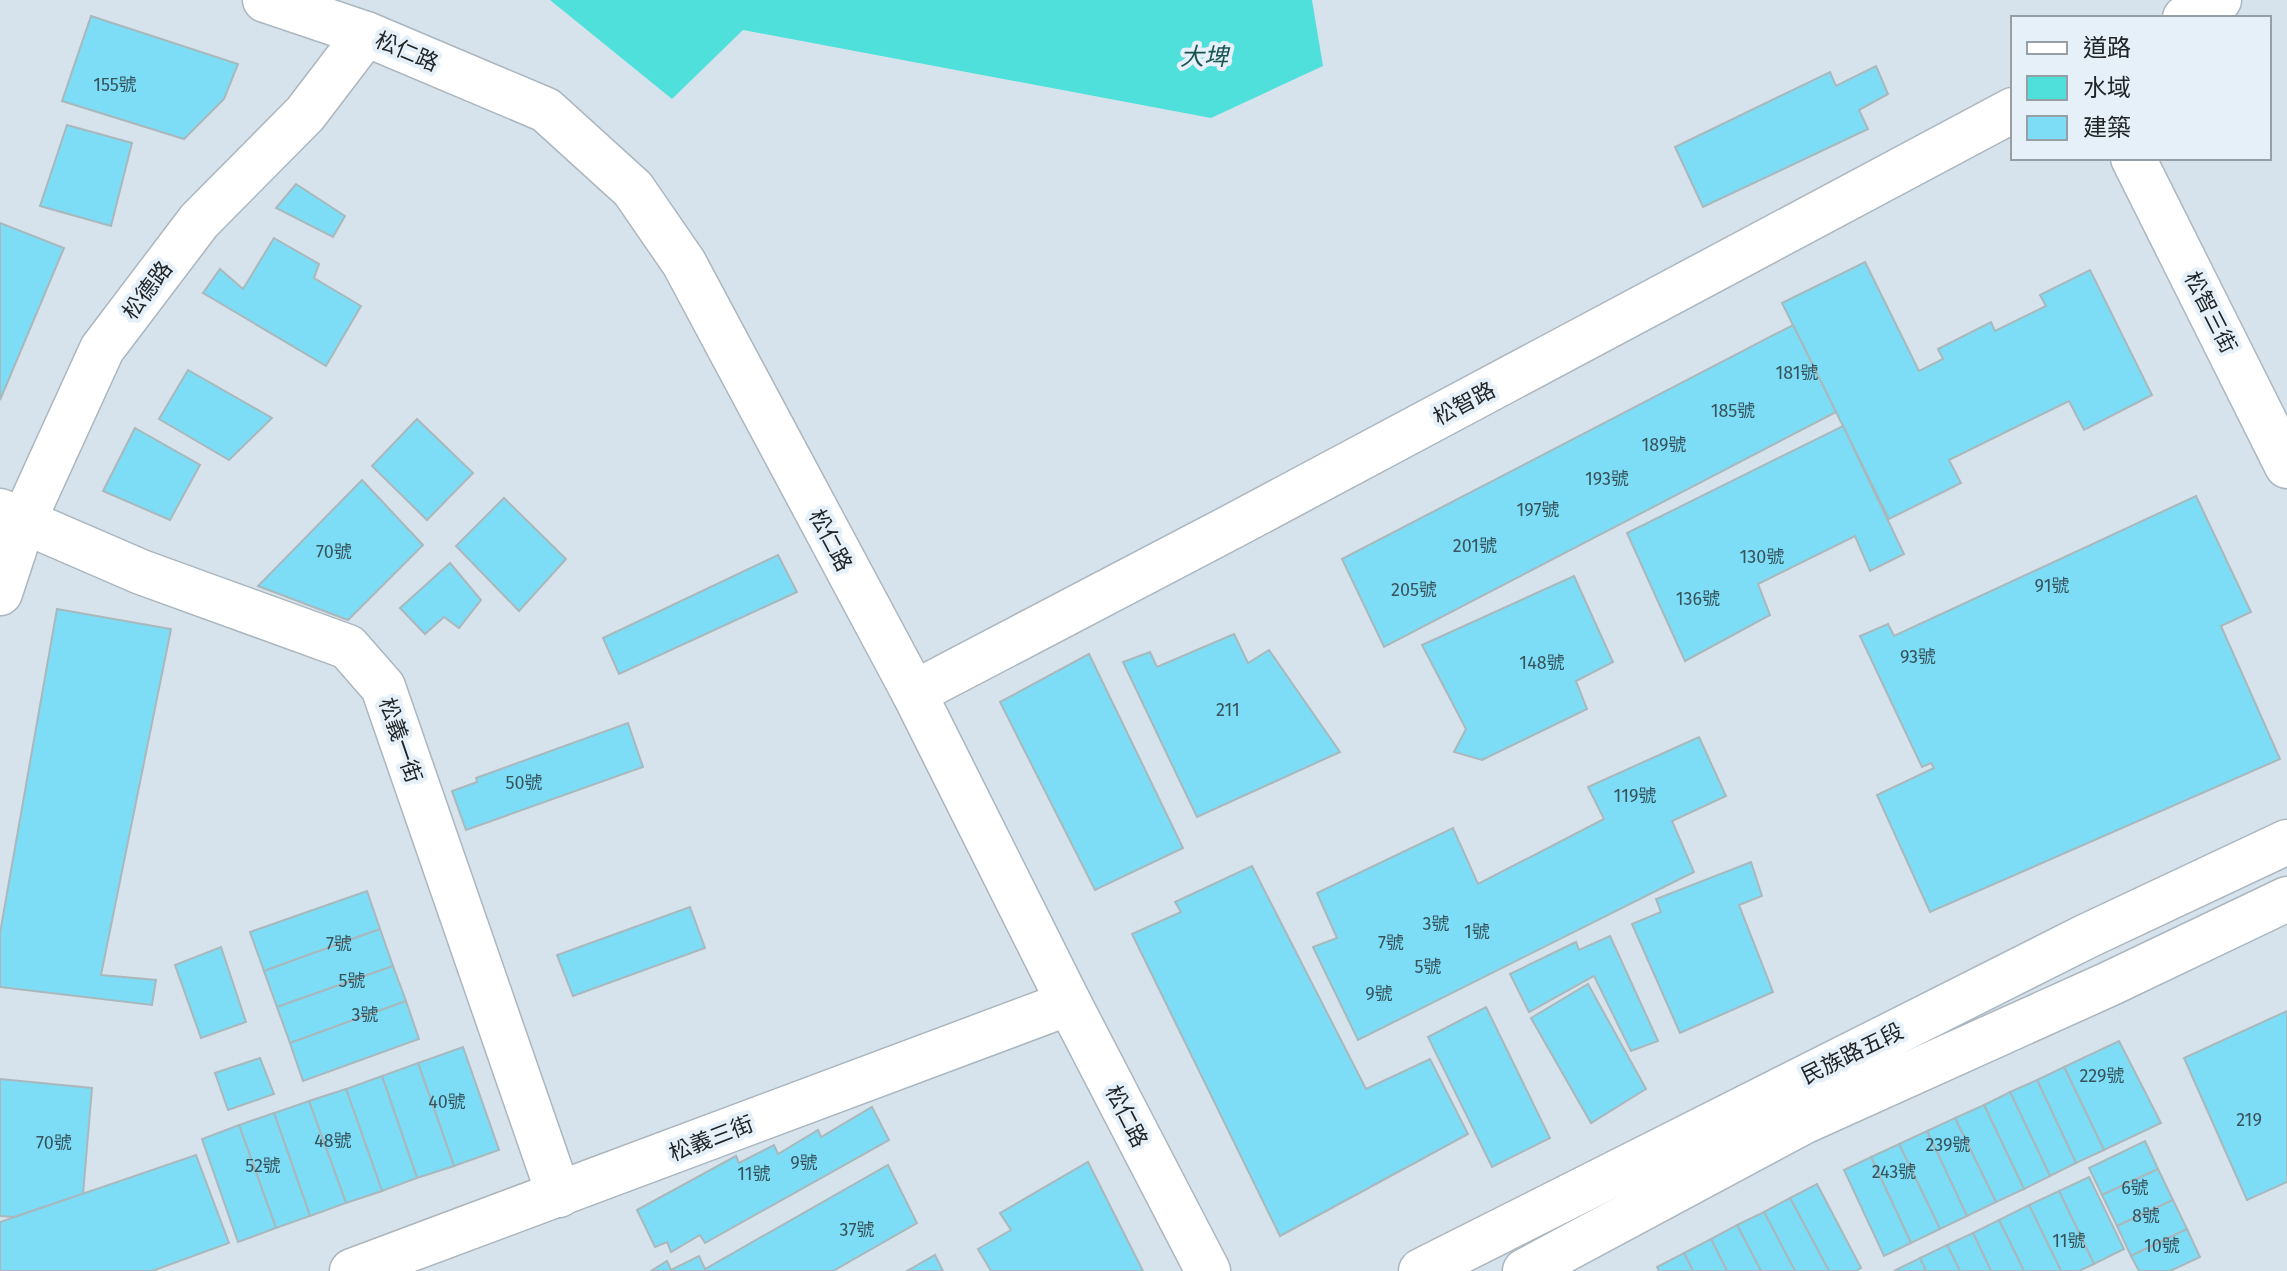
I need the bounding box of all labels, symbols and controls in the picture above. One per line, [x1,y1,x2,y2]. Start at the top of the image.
legend [2011,16,2271,160]
street label: 松仁路 [371,26,442,77]
text: 道路 [2083,34,2131,62]
water label: 大埤 [1180,43,1231,71]
house number: 155號 [93,74,137,96]
text: 水域 [2083,74,2131,102]
text: 建築 [2083,114,2131,142]
street label: 松德路 [117,256,178,325]
street label: 松智三街 [2179,267,2243,358]
house number: 181號 [1776,362,1818,384]
street label: 松智路 [1429,376,1500,431]
house number: 185號 [1711,400,1755,422]
house number: 189號 [1642,434,1686,456]
house number: 193號 [1585,468,1629,490]
house number: 197號 [1517,499,1559,521]
street label: 松仁路 [803,505,858,576]
house number: 201號 [1453,535,1497,557]
house number: 70號 [316,541,352,563]
house number: 130號 [1740,546,1784,568]
house number: 91號 [2035,575,2069,597]
house number: 205號 [1391,579,1437,601]
house number: 136號 [1676,588,1720,610]
house number: 93號 [1900,646,1936,668]
house number: 148號 [1519,652,1565,674]
street label: 松義一街 [373,694,428,786]
house number: 211 [1216,699,1240,721]
house number: 50號 [505,772,543,794]
house number: 119號 [1614,785,1656,807]
house number: 3號 [1423,913,1449,935]
house number: 1號 [1464,921,1490,943]
house number: 7號 [1378,932,1404,954]
house number: 7號 [326,933,352,955]
house number: 5號 [1414,956,1442,978]
house number: 5號 [338,970,366,992]
house number: 9號 [1365,983,1393,1005]
house number: 3號 [352,1004,378,1026]
street label: 民族路五段 [1797,1017,1908,1090]
house number: 229號 [2079,1065,2125,1087]
street label: 松仁路 [1100,1081,1154,1152]
house number: 40號 [428,1091,466,1113]
house number: 219 [2236,1109,2262,1131]
street label: 松義三街 [665,1110,757,1167]
house number: 48號 [314,1130,352,1152]
house number: 70號 [36,1132,72,1154]
house number: 239號 [1925,1134,1971,1156]
house number: 9號 [790,1152,818,1174]
house number: 52號 [245,1155,281,1177]
house number: 243號 [1872,1161,1916,1183]
house number: 11號 [737,1163,771,1185]
house number: 6號 [2121,1177,2149,1199]
house number: 8號 [2132,1205,2160,1227]
house number: 37號 [840,1219,874,1241]
house number: 11號 [2052,1230,2086,1252]
house number: 10號 [2144,1235,2180,1257]

